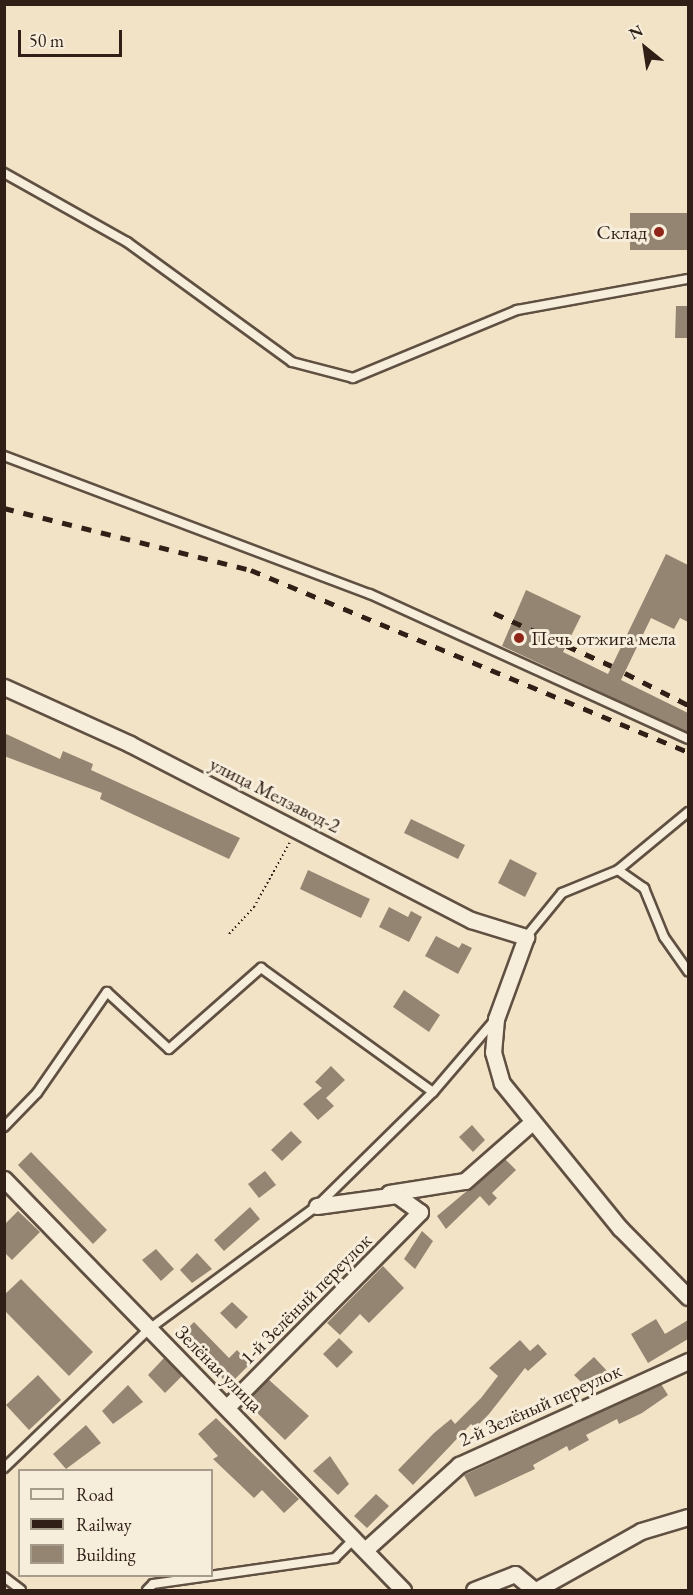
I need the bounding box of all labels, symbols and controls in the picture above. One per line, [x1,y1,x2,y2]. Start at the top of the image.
scale bar [21,18,124,56]
north arrow [615,18,675,78]
text: N [625,20,647,44]
text: 50 m [29,29,64,52]
place label: Склад [597,220,647,244]
marker: Склад [652,225,666,239]
place label: Печь отжига мела [531,626,676,650]
marker: Печь отжига мела [512,631,526,645]
street label: улица Мелзавод-2 [206,752,344,838]
street label: 1-й Зелёный переулок [235,1228,377,1370]
street label: Зелёная улица [170,1320,268,1418]
street label: 2-й Зелёный переулок [455,1358,625,1452]
legend [18,1469,213,1577]
text: Road [76,1483,114,1506]
text: Railway [76,1513,132,1536]
text: Building [76,1543,136,1566]

